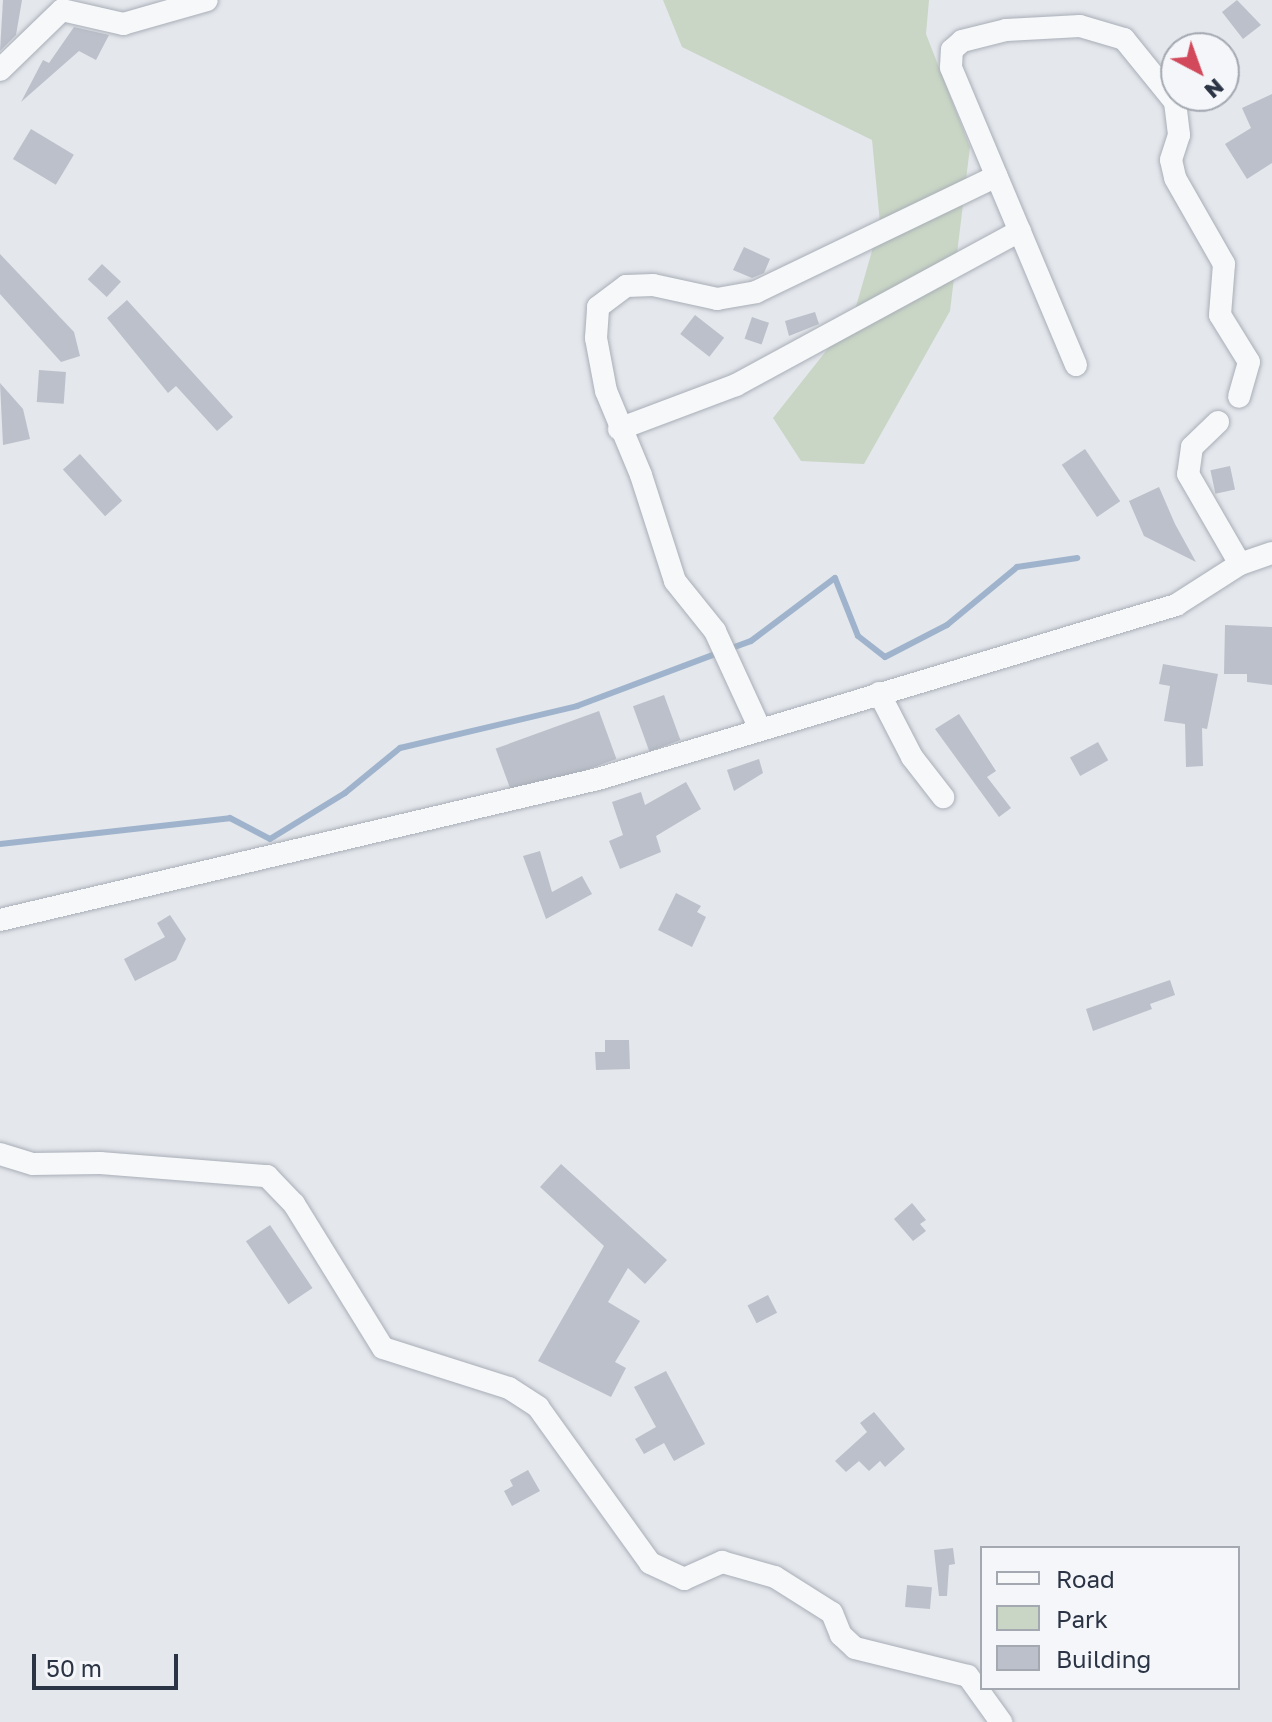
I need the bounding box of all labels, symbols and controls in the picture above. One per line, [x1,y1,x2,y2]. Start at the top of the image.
north arrow [1160,32,1240,112]
text: N [1200,73,1230,105]
legend [980,1546,1240,1690]
text: Road [1056,1564,1115,1593]
text: Park [1056,1604,1108,1633]
scale bar [36,1638,182,1688]
text: Building [1056,1644,1151,1673]
text: 50 m [46,1653,102,1682]

